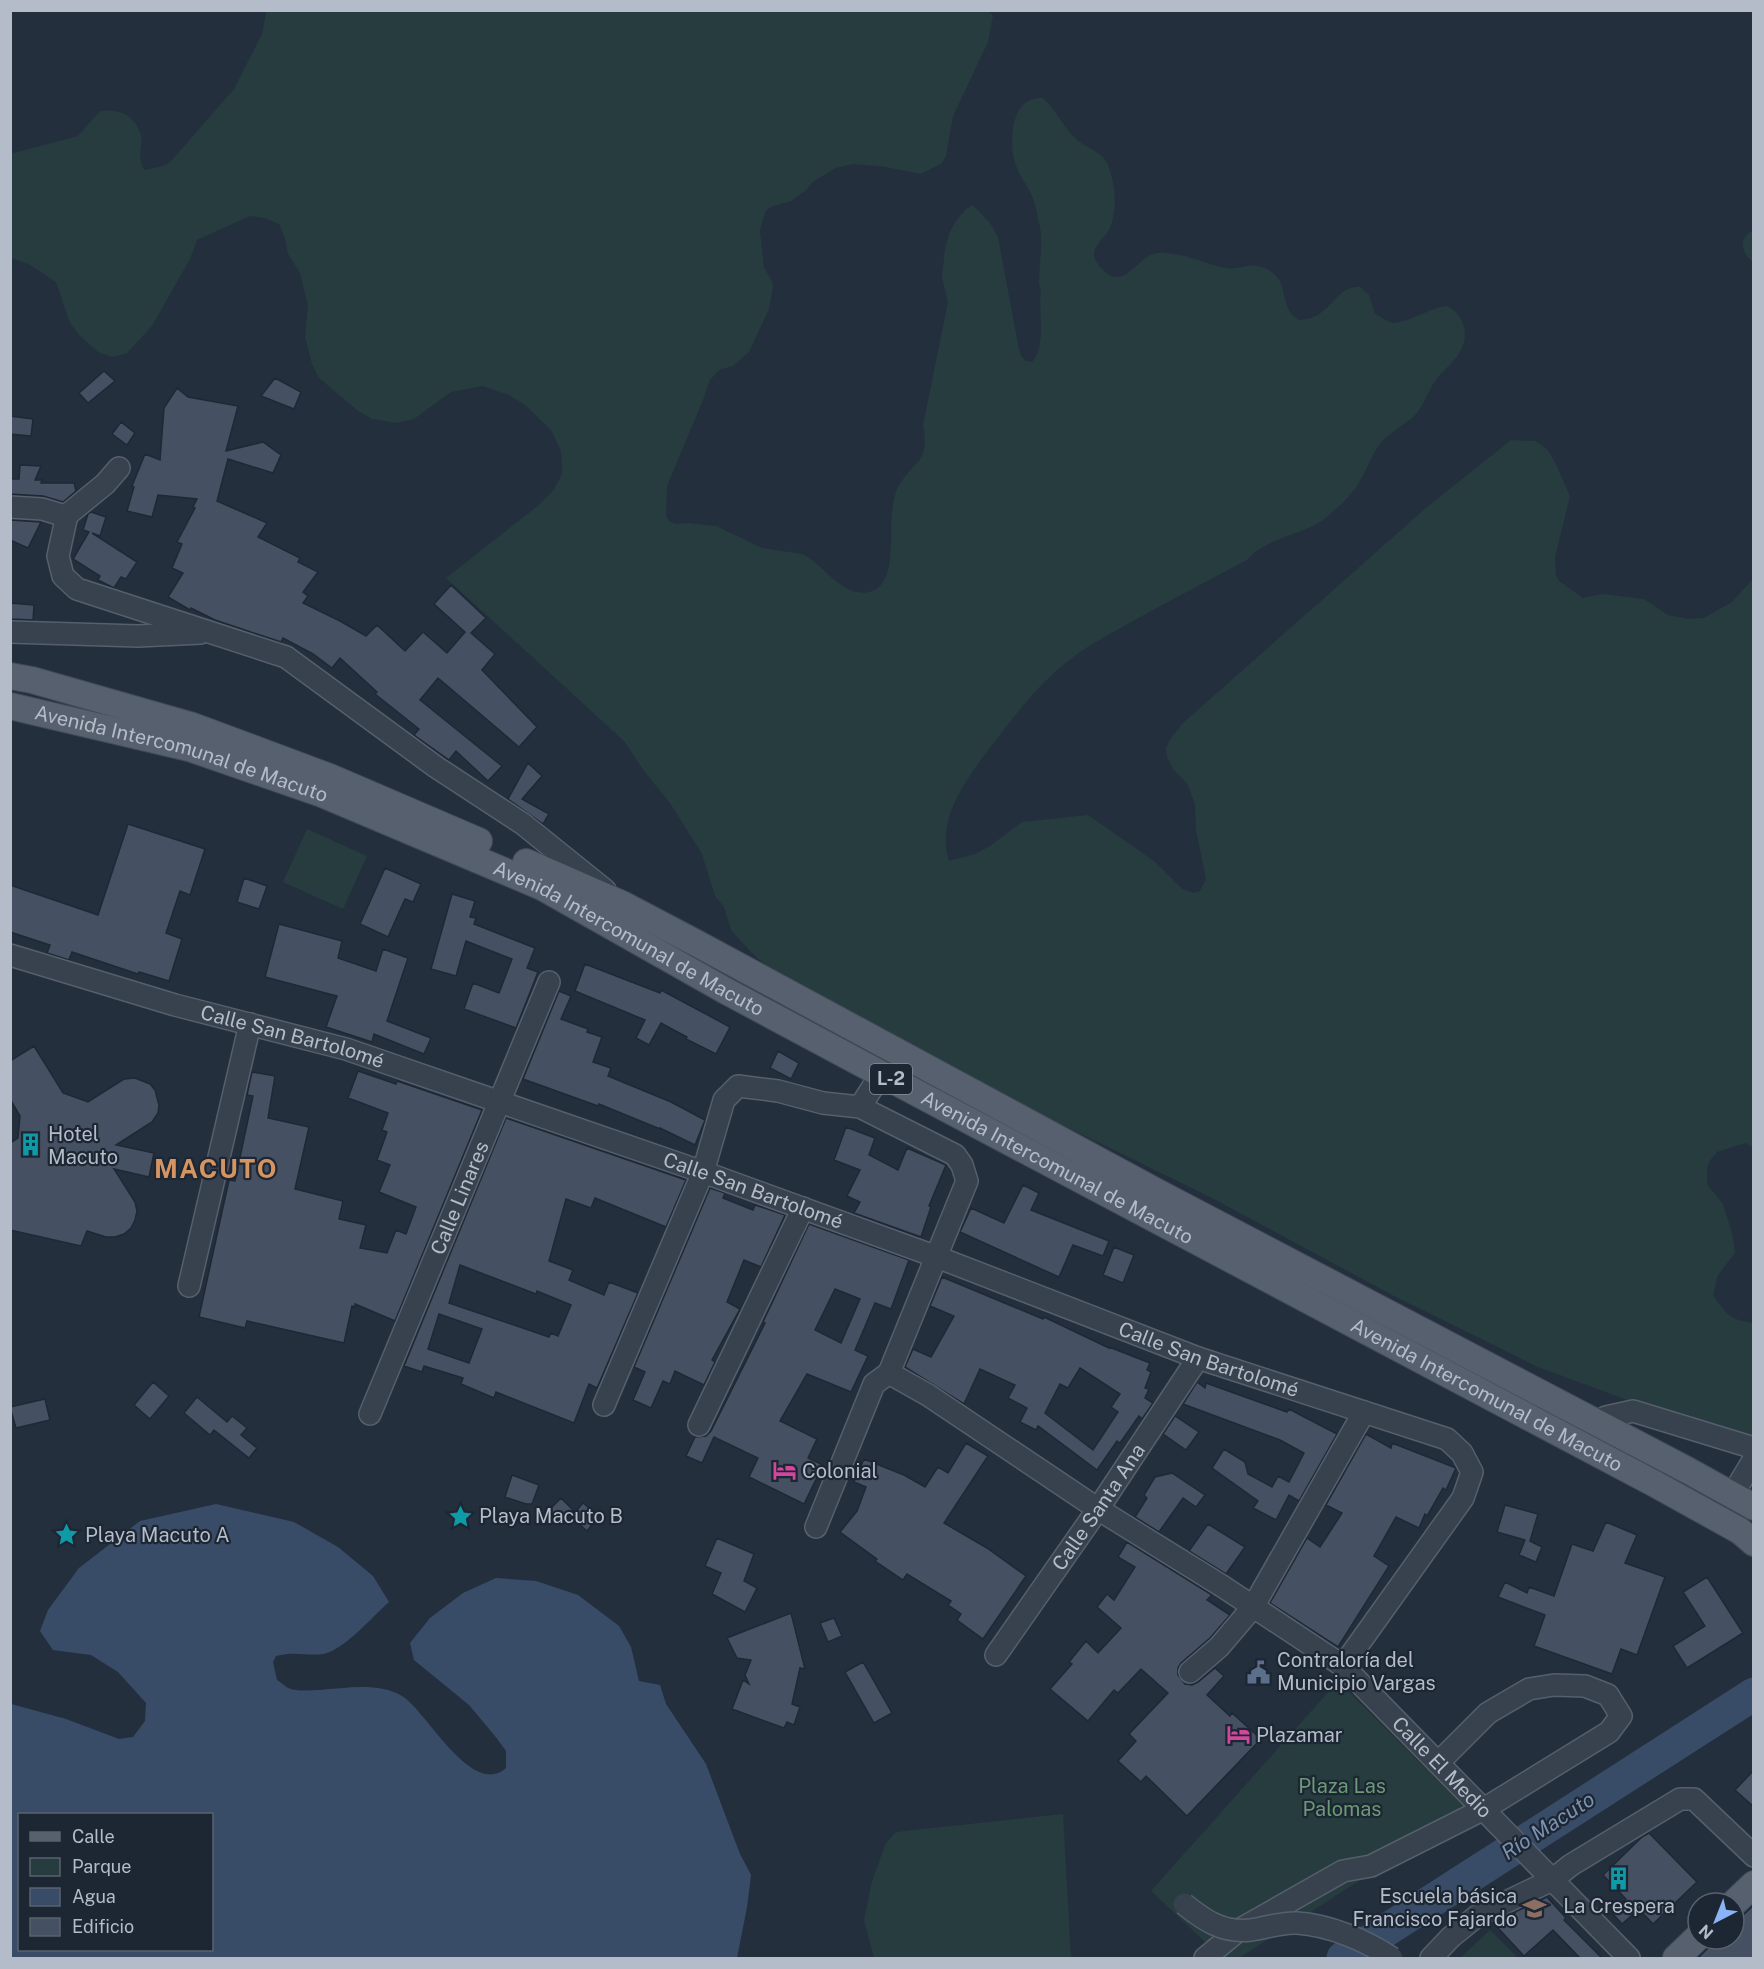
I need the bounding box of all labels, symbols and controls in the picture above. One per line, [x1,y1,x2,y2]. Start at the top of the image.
street label: Avenida Intercomunal de Macuto [32,700,331,807]
street label: Avenida Intercomunal de Macuto [490,856,768,1021]
street label: Calle San Bartolomé [198,1000,387,1073]
road number: L-2 [870,1064,912,1094]
street label: Avenida Intercomunal de Macuto [917,1085,1197,1249]
place label: Hotel Macuto [48,1122,118,1169]
building icon: Hotel Macuto [17,1132,43,1158]
street label: Calle Linares [425,1138,494,1258]
street label: Calle San Bartolomé [660,1147,846,1234]
district label: MACUTO [154,1153,278,1184]
street label: Avenida Intercomunal de Macuto [1347,1313,1627,1477]
street label: Calle San Bartolomé [1115,1316,1302,1402]
street label: Calle Santa Ana [1047,1439,1150,1575]
hotel icon: Colonial [771,1458,797,1484]
place label: Colonial [802,1459,878,1483]
place icon: Playa Macuto B [448,1503,474,1529]
place label: Playa Macuto B [479,1504,623,1528]
place icon: Playa Macuto A [54,1522,80,1548]
place label: Playa Macuto A [85,1523,230,1547]
place label: Contraloría del Municipio Vargas [1277,1648,1436,1695]
public building icon: Contraloría del Municipio Vargas [1246,1659,1272,1685]
street label: Calle El Medio [1387,1711,1497,1823]
hotel icon: Plazamar [1225,1722,1251,1748]
place label: Plazamar [1256,1723,1343,1747]
park label: Plaza Las Palomas [1298,1774,1386,1821]
water label: Río Macuto [1497,1786,1599,1865]
legend [18,1813,213,1951]
text: Calle [72,1826,115,1847]
text: Parque [72,1856,132,1877]
building icon: La Crespera [1606,1865,1632,1891]
place label: Escuela básica Francisco Fajardo [1352,1884,1517,1931]
text: Agua [72,1886,116,1907]
north arrow [1686,1891,1746,1951]
place label: La Crespera [1563,1894,1675,1918]
school or university icon: Escuela básica Francisco Fajardo [1522,1895,1548,1921]
text: Edificio [72,1916,134,1937]
text: N [1695,1921,1717,1943]

